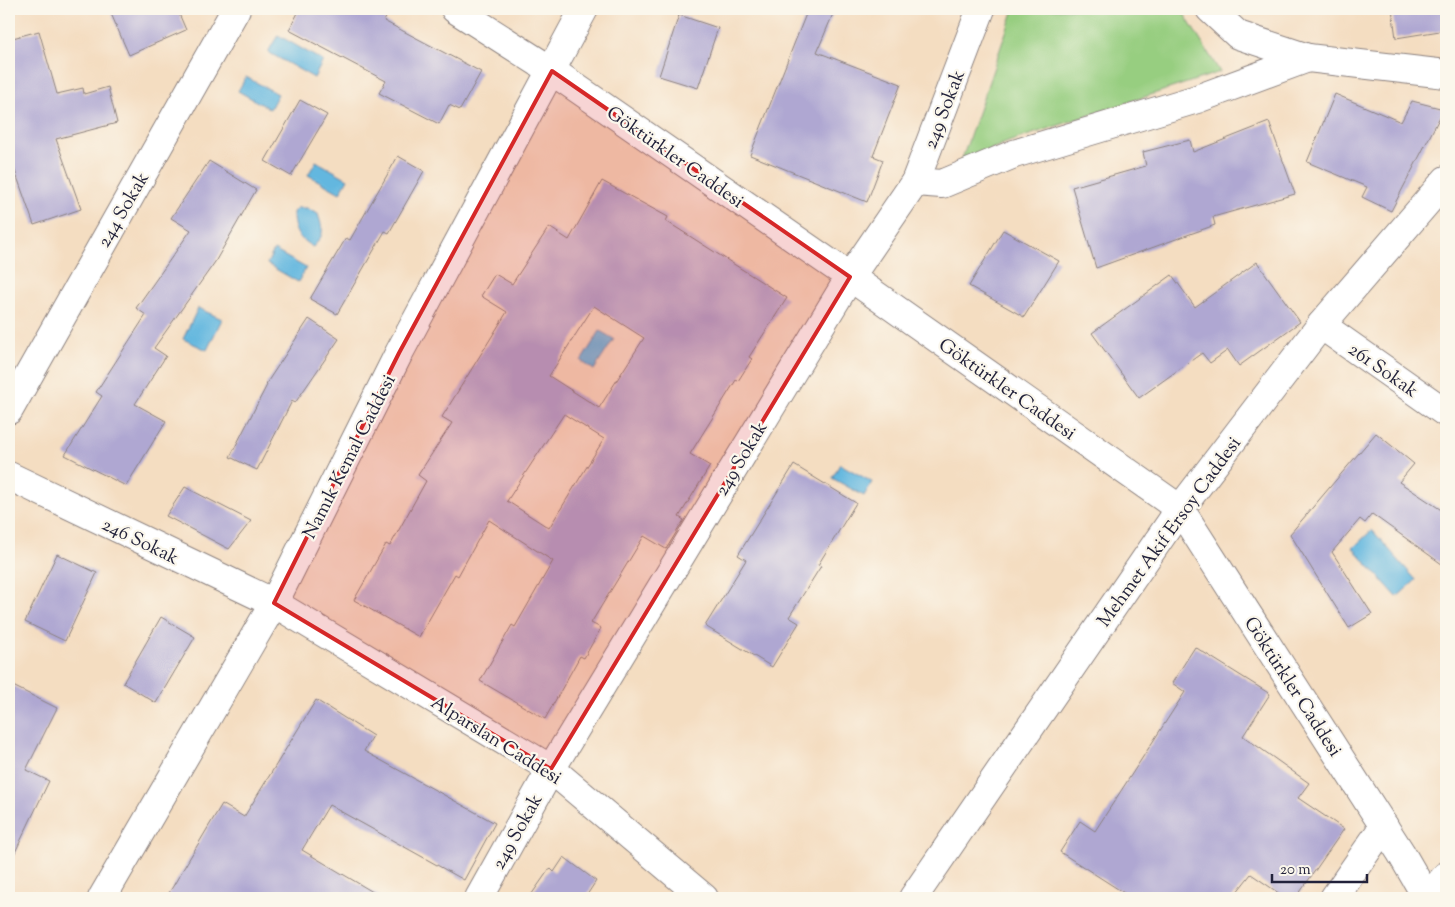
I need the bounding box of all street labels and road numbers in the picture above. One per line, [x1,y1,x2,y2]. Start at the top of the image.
street label: 249 Sokak [918,66,973,153]
street label: Göktürkler Caddesi [600,100,749,216]
street label: 244 Sokak [92,167,157,253]
street label: Göktürkler Caddesi [932,332,1081,448]
street label: 261 Sokak [1342,337,1423,405]
street label: Namık Kemal Caddesi [297,370,403,544]
street label: 249 Sokak [709,416,775,502]
street label: Mehmet Akif Ersoy Caddesi [1092,432,1248,633]
street label: 246 Sokak [97,512,184,573]
street label: Göktürkler Caddesi [1236,612,1347,763]
street label: Alparslan Caddesi [425,690,566,792]
street label: 249 Sokak [486,789,550,875]

